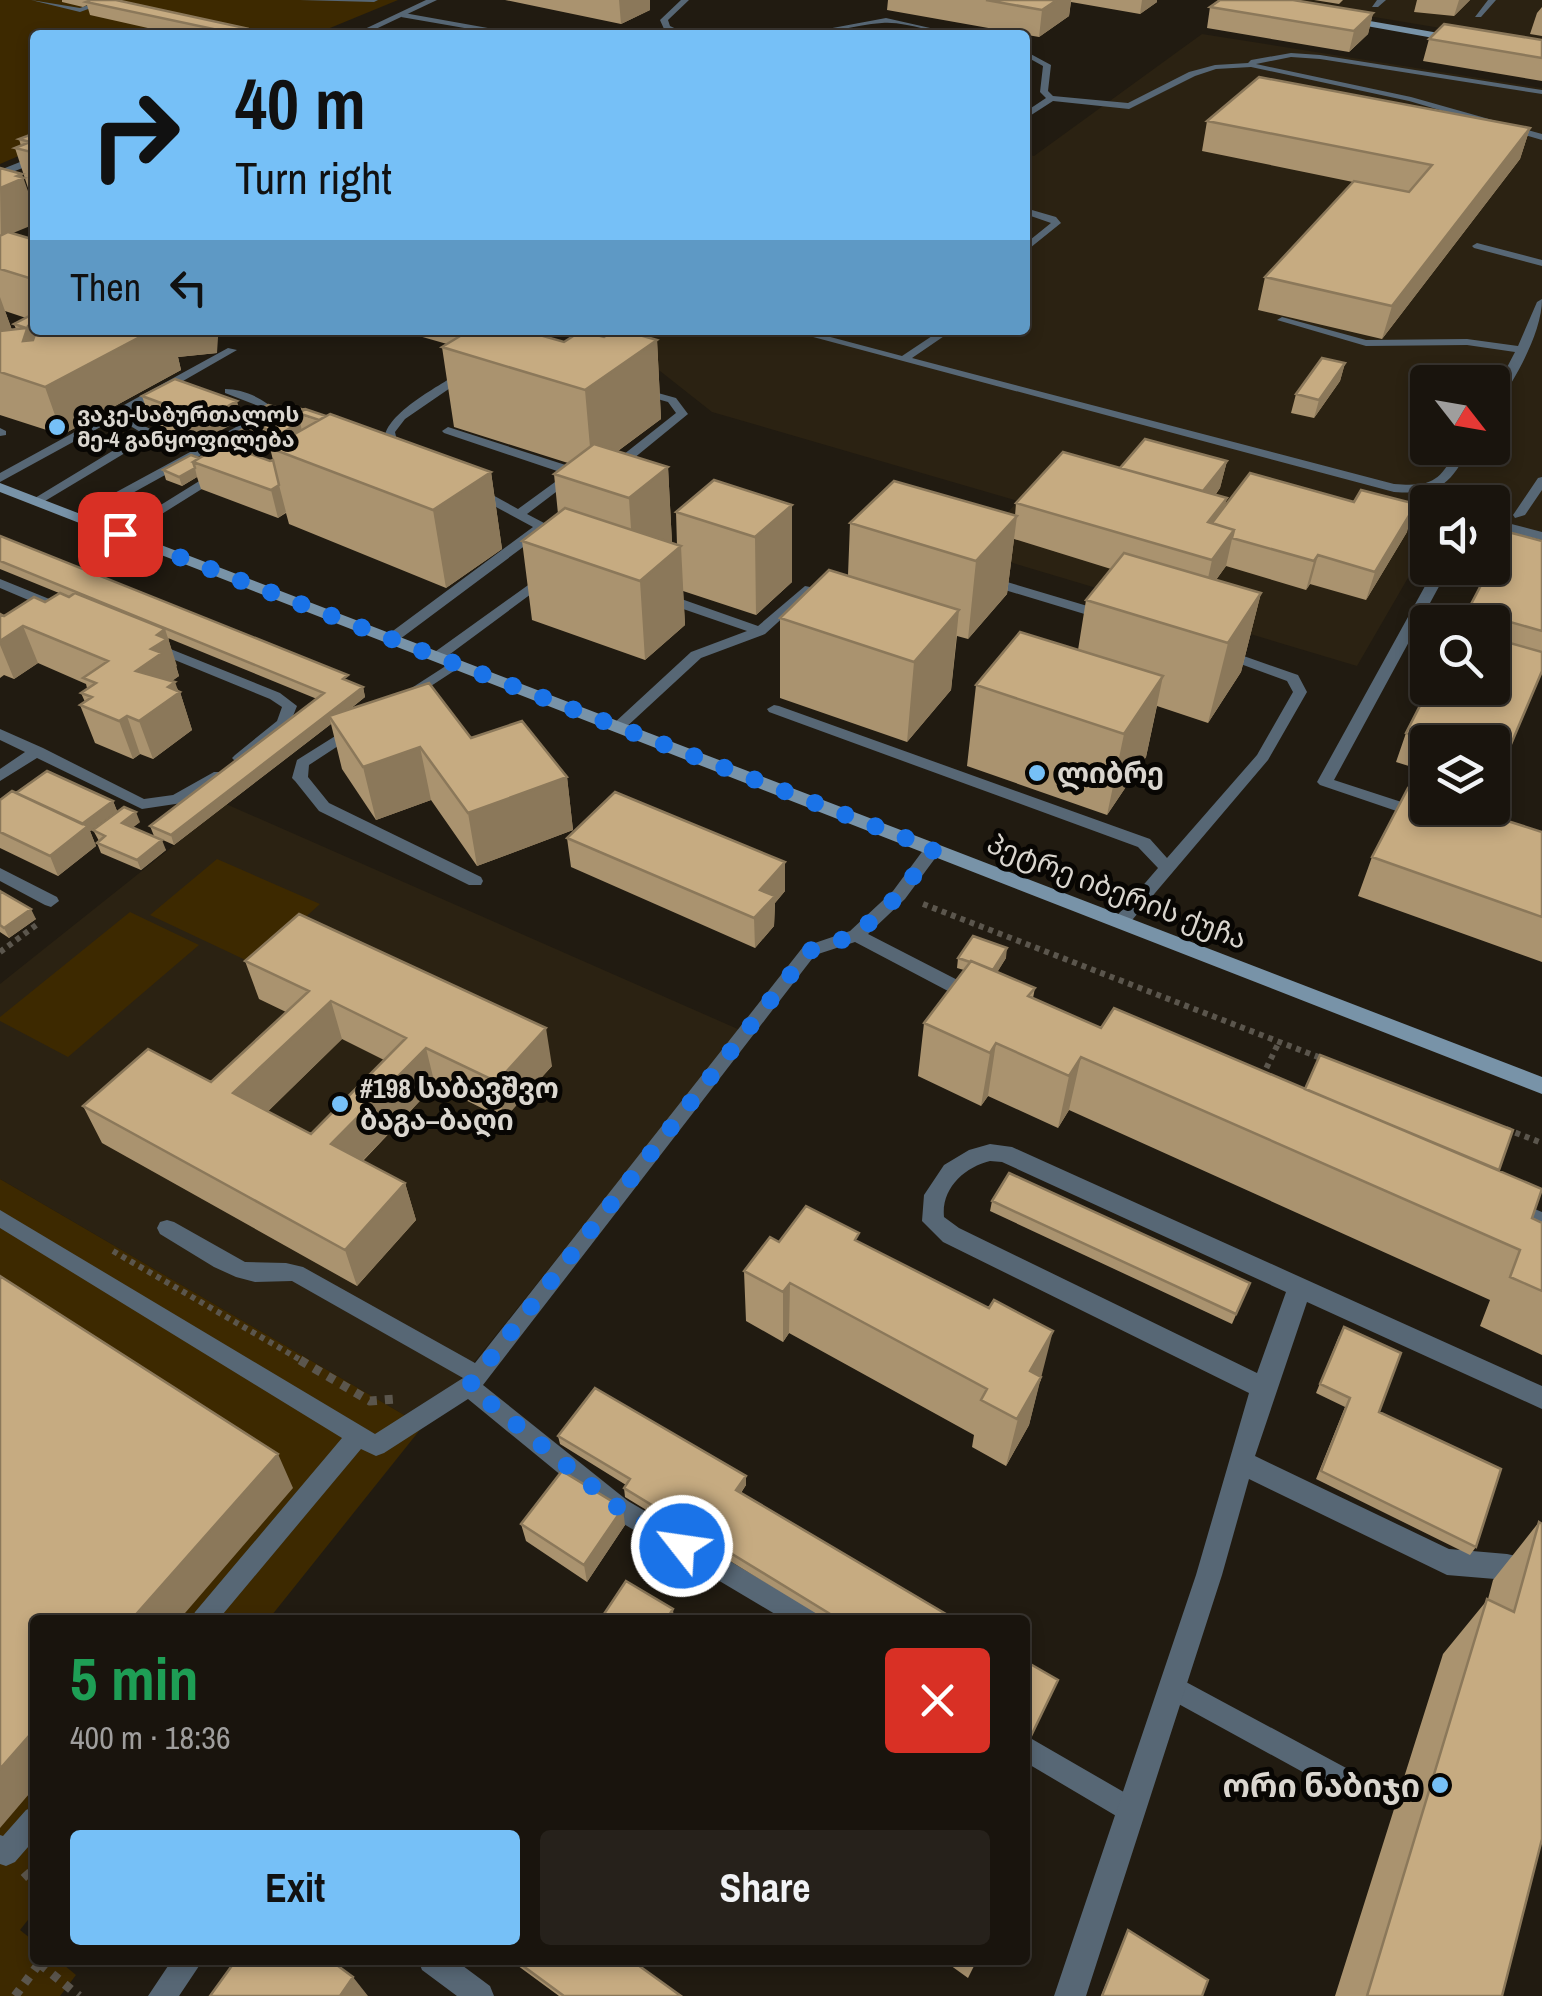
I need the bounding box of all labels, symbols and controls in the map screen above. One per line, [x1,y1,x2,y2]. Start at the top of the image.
text: 40 m [235,57,366,151]
icon: right [70,70,200,200]
text: Turn right [235,147,392,208]
icon: left [161,260,216,315]
text: Then [70,262,141,313]
north arrow [1410,365,1510,465]
map controls [1410,365,1510,825]
place label: ვაკე-საბურთალოს მე-4 განყოფილება [77,399,299,454]
marker: ვაკე-საბურთალოს მე-4 განყოფილება [46,416,68,438]
button: sound [1410,485,1510,585]
pin [78,492,163,577]
icon: arrive [93,507,148,562]
button: search [1410,605,1510,705]
button: layers [1410,725,1510,825]
place label: ლიბრე [1057,754,1164,792]
marker: ლიბრე [1026,762,1048,784]
street label: პეტრე იბერის ქუჩა [982,824,1252,958]
place label: #198 საბავშვო ბაგა–ბაღი [360,1069,559,1139]
marker: #198 საბავშვო ბაგა–ბაღი [329,1093,351,1115]
position arrow [630,1494,734,1598]
text: 5 min [70,1638,199,1719]
button: close [885,1648,990,1753]
text: 400 m · 18:36 [70,1716,230,1759]
place label: ორი ნაბიჯი [1223,1764,1420,1807]
marker: ორი ნაბიჯი [1429,1774,1451,1796]
button: Exit [70,1830,520,1945]
button: Share [540,1830,990,1945]

